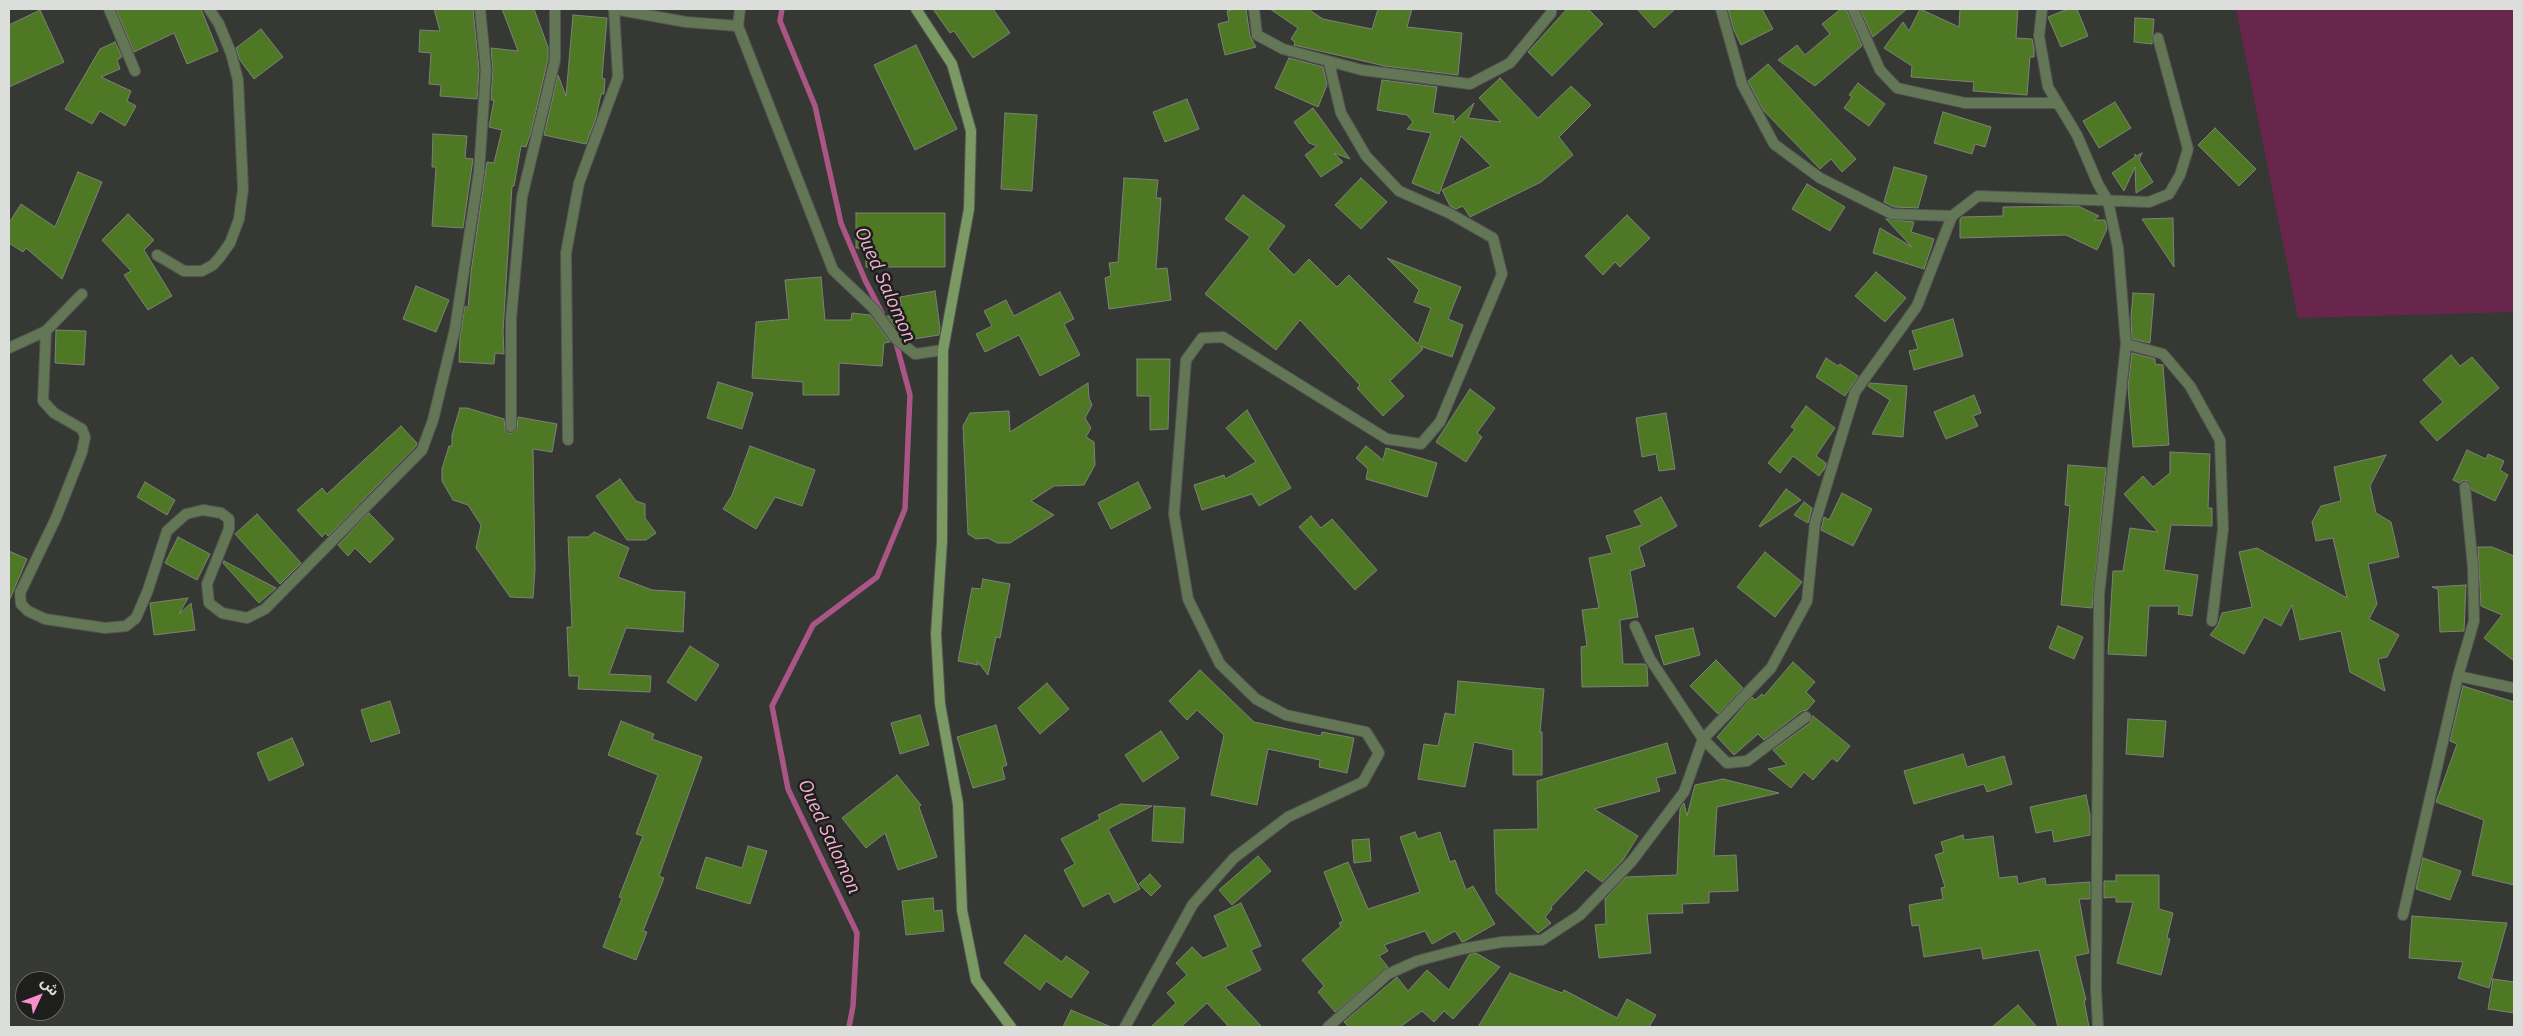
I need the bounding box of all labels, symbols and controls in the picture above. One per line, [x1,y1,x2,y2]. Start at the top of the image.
water label: Oued Salomon [849,224,921,346]
water label: Oued Salomon [793,776,865,898]
north arrow [15,971,65,1021]
text: ش [37,973,63,1000]

